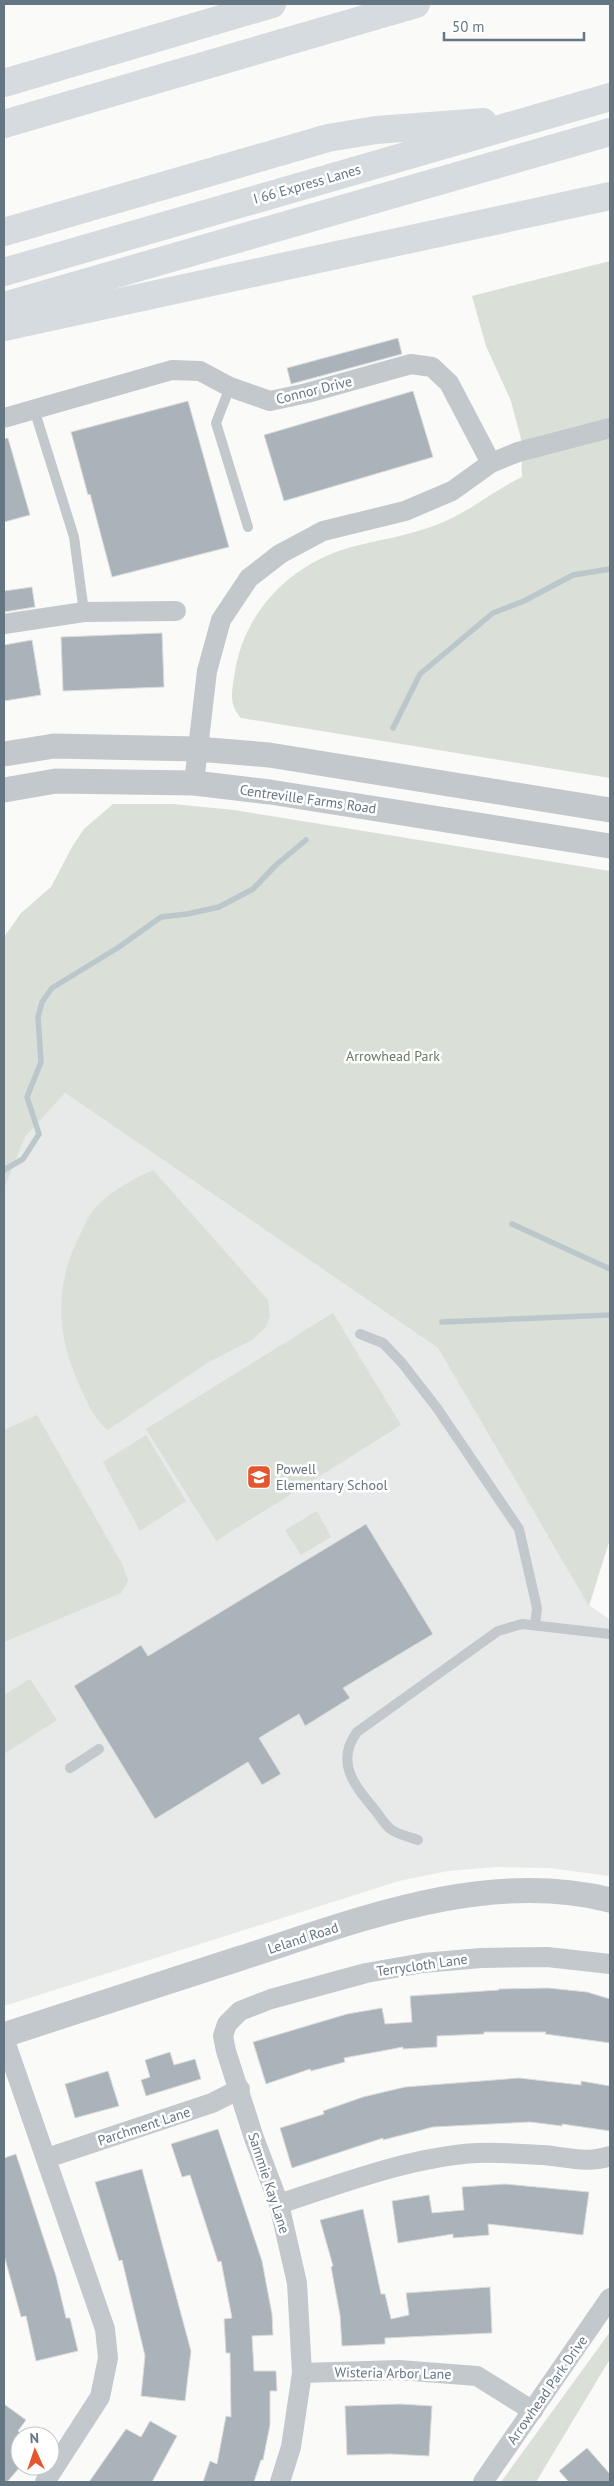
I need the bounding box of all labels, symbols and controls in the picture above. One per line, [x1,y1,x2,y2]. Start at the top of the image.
scale bar [444,10,584,42]
text: 50 m [452,17,485,36]
street label: I 66 Express Lanes [251,160,363,208]
street label: Connor Drive [274,372,354,408]
street label: Centreville Farms Road [239,781,377,817]
park label: Arrowhead Park [346,1047,440,1065]
place label: Powell Elementary School [276,1460,388,1494]
school or university icon: Powell Elementary School [246,1464,272,1490]
street label: Leland Road [265,1918,341,1958]
street label: Terrycloth Lane [375,1950,469,1980]
street label: Parchment Lane [95,2103,193,2149]
street label: Sammie Kay Lane [244,2130,294,2236]
street label: Arrowhead Park Drive [503,2332,591,2448]
street label: Wisteria Arbor Lane [334,2363,452,2383]
north arrow [10,2426,60,2476]
text: N [29,2429,39,2447]

